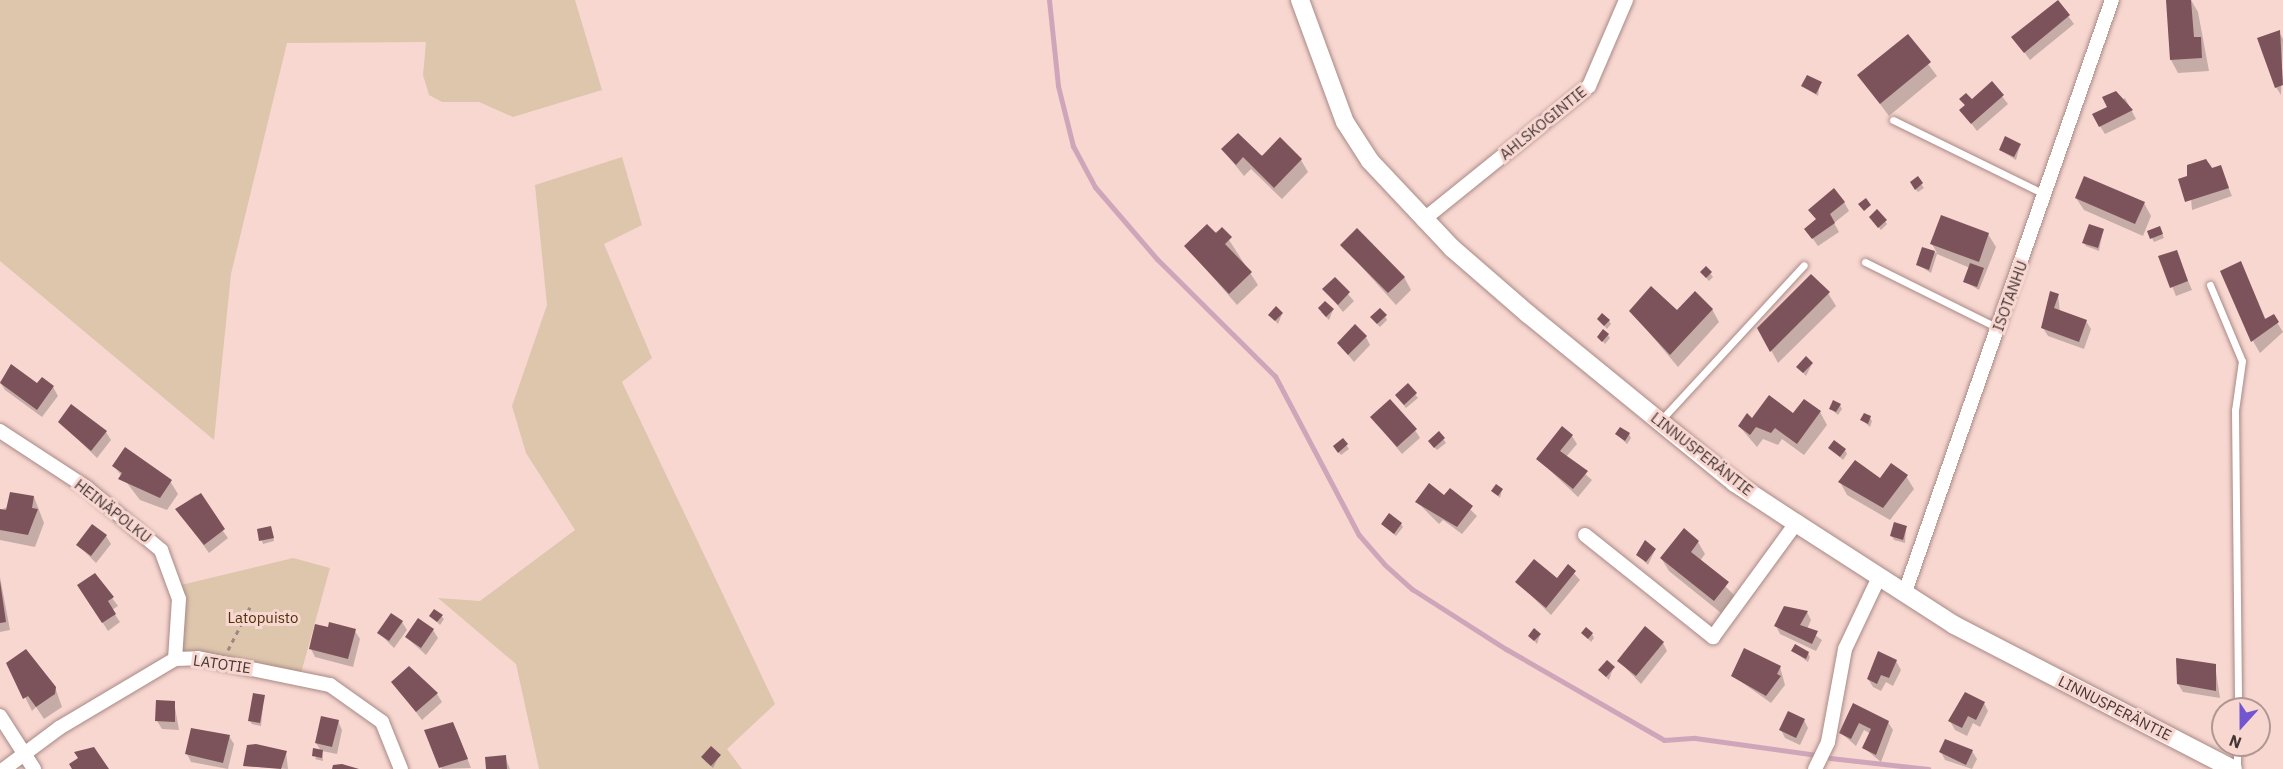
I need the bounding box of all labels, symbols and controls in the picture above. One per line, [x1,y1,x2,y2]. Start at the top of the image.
street label: AHLSKOGINTIE [1496,83,1590,163]
street label: ISOTANHU [1989,258,2031,334]
street label: LINNUSPERÄNTIE [1647,409,1757,499]
street label: HEINÄPOLKU [71,475,155,547]
park label: Latopuisto [228,609,298,627]
street label: LATOTIE [192,651,252,677]
street label: LINNUSPERÄNTIE [2055,672,2175,744]
north arrow [2211,697,2271,757]
text: N [2226,731,2244,753]

